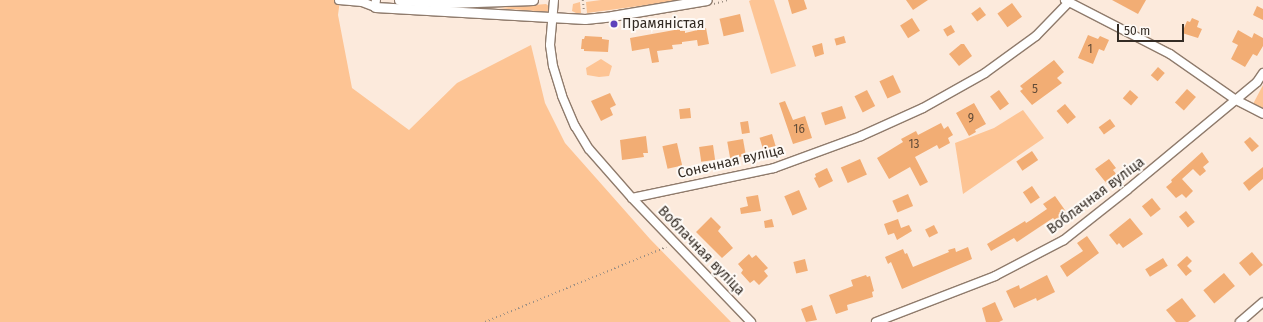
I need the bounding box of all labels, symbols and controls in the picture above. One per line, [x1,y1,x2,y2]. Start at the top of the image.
place label: Прамяністая [622,16,704,32]
scale bar [1119,16,1186,42]
marker: Прамяністая [609,19,619,29]
text: 50 m [1124,24,1150,38]
house number: 1 [1087,43,1093,57]
house number: 5 [1032,83,1038,97]
house number: 9 [968,112,974,126]
house number: 16 [793,123,805,137]
house number: 13 [908,138,920,152]
street label: Сонечная вуліца [676,142,786,182]
street label: Воблачная вуліца [1044,154,1148,238]
street label: Воблачная вуліца [654,203,748,299]

